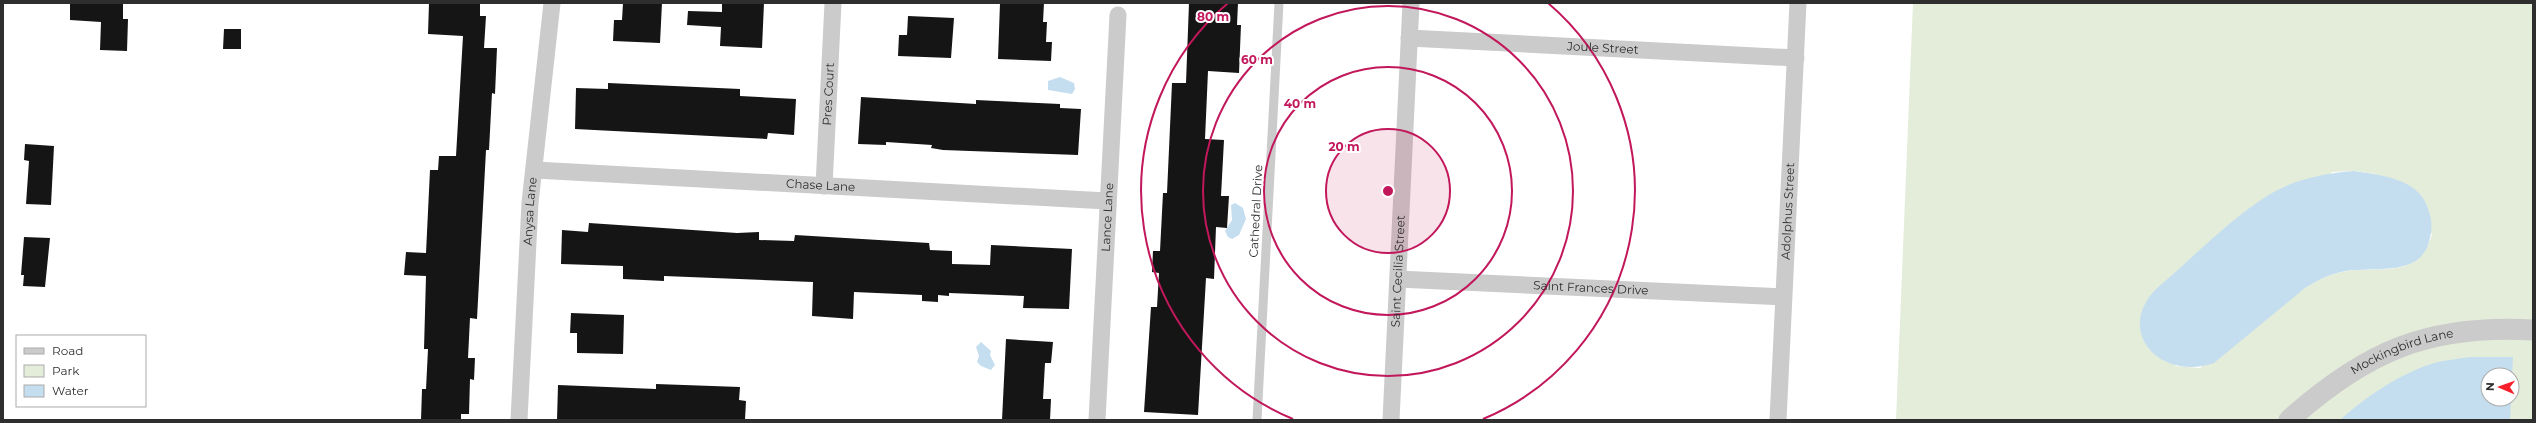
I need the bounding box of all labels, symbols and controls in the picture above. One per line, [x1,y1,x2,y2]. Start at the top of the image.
text: 80 m [1197,9,1229,24]
street label: Joule Street [1566,38,1639,57]
text: 60 m [1241,52,1273,67]
street label: Pres Court [819,62,837,126]
text: 40 m [1284,96,1316,111]
text: 20 m [1328,139,1360,154]
street label: Adolphus Street [1778,162,1797,260]
street label: Cathedral Drive [1246,164,1265,258]
street label: Anysa Lane [520,176,540,246]
street label: Chase Lane [785,176,856,194]
street label: Lance Lane [1098,182,1116,252]
centre of rings [1381,184,1395,198]
street label: Saint Cecilia Street [1387,215,1408,328]
street label: Saint Frances Drive [1533,277,1649,298]
street label: Mockingbird Lane [2348,325,2454,378]
legend [16,335,146,407]
text: Road [52,343,83,358]
text: Park [52,363,80,378]
north arrow [2480,367,2520,407]
text: N [2483,382,2497,391]
text: Water [52,383,89,398]

